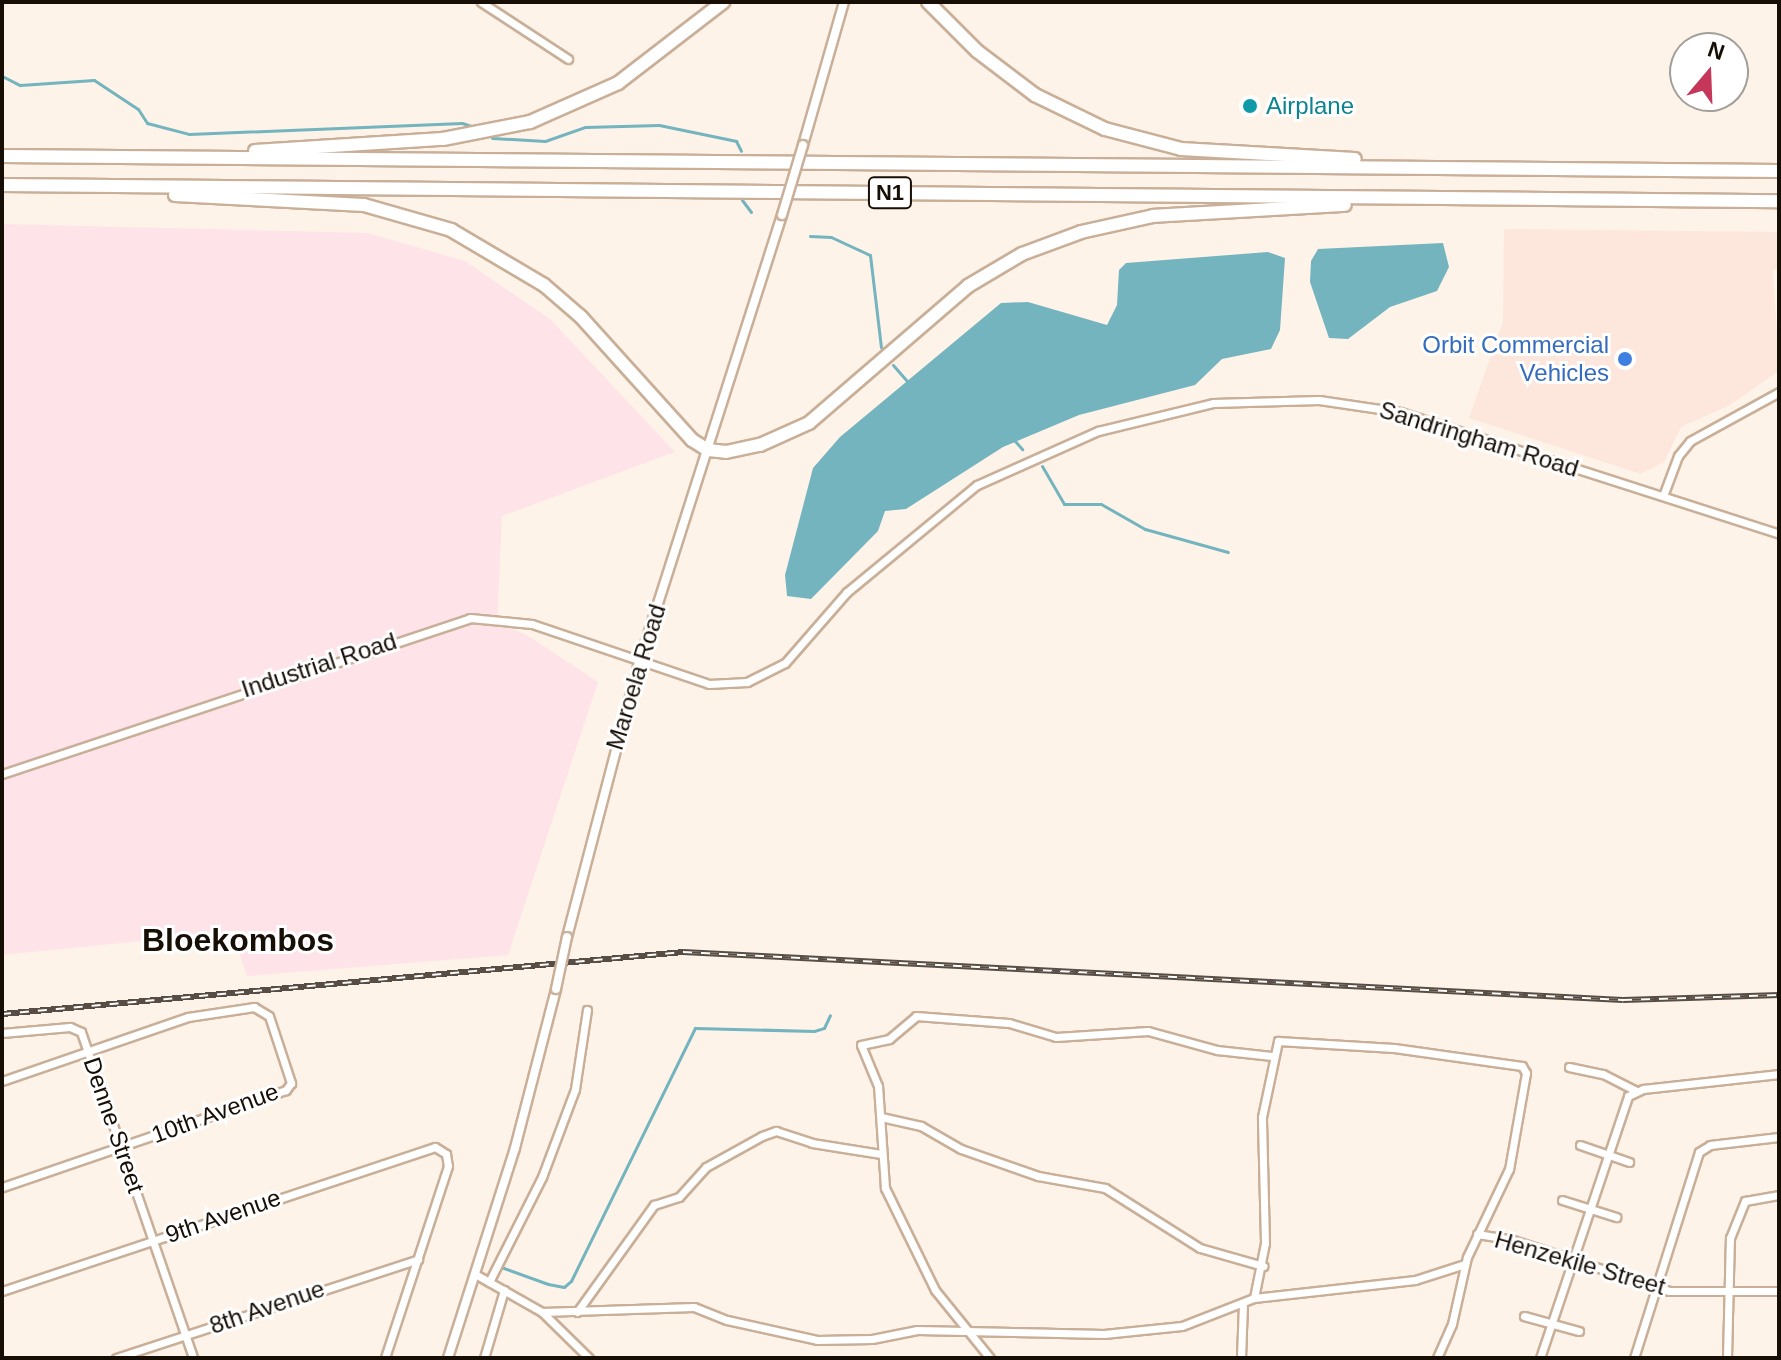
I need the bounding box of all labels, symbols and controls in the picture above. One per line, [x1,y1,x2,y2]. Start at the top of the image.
north arrow [1669,32,1749,112]
text: N [1705,36,1728,65]
place label: Airplane [1266,92,1354,120]
marker: Airplane [1241,97,1259,115]
road number: N1 [866,175,914,211]
place label: Orbit Commercial Vehicles [1422,331,1609,387]
marker: Orbit Commercial Vehicles [1616,350,1634,368]
street label: Sandringham Road [1376,395,1582,483]
street label: Maroela Road [600,601,672,753]
street label: Industrial Road [238,626,400,704]
district label: Bloekombos [142,921,334,959]
street label: Denne Street [77,1053,151,1197]
street label: 10th Avenue [147,1076,283,1150]
street label: 9th Avenue [161,1183,285,1249]
street label: Henzekile Street [1491,1225,1669,1301]
street label: 8th Avenue [205,1274,329,1340]

